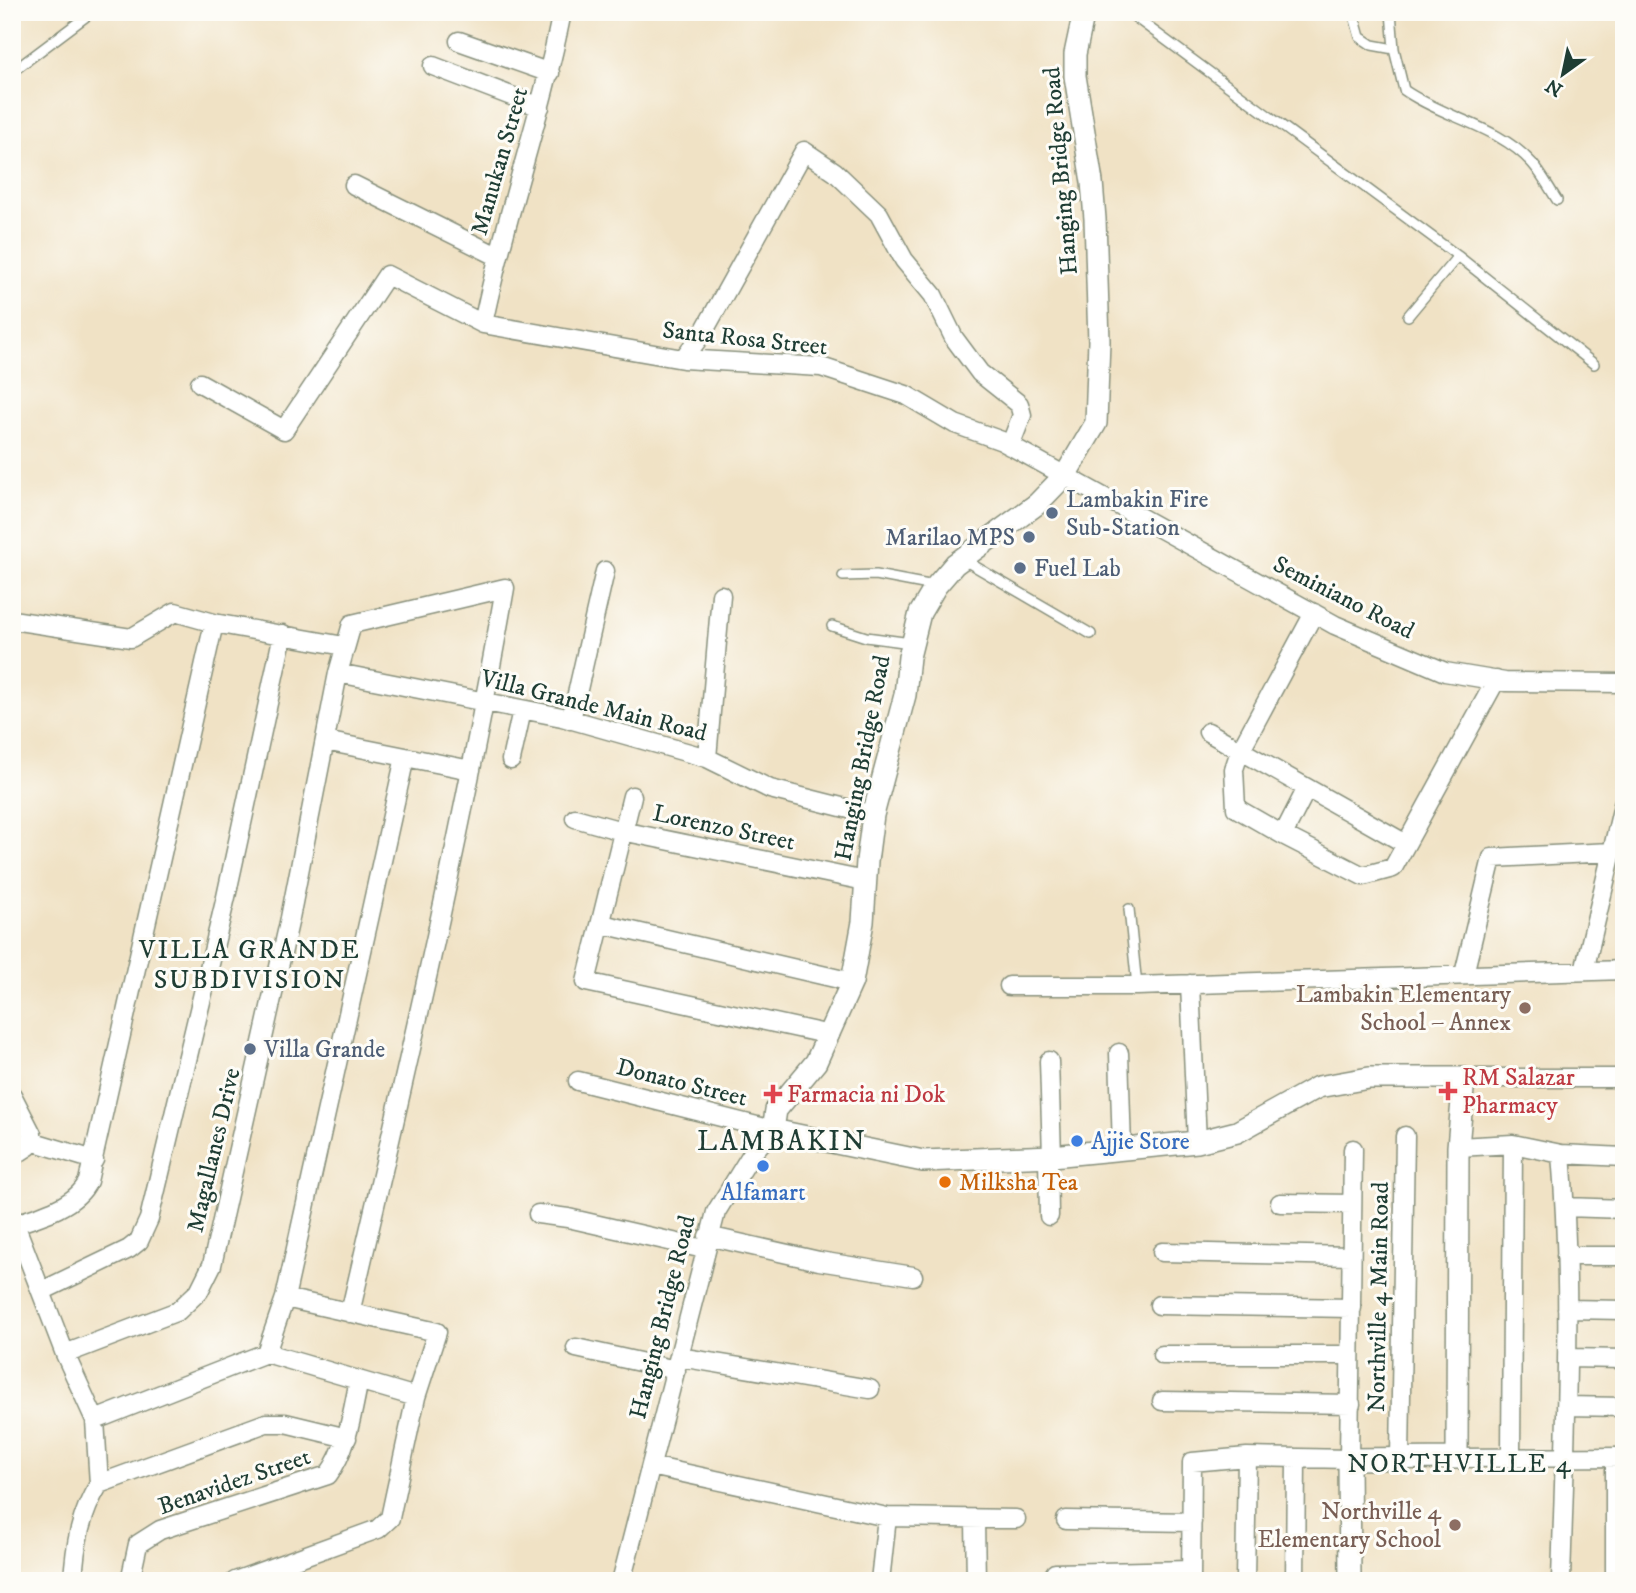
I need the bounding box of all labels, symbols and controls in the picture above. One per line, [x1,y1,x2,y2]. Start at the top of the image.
north arrow [1528,38,1598,108]
street label: Hanging Bridge Road [1037,66,1085,276]
text: N [1541,73,1567,101]
street label: Manukan Street [464,83,536,239]
street label: Santa Rosa Street [661,315,829,363]
place label: Lambakin Fire Sub-Station [1066,485,1208,543]
marker: Lambakin Fire Sub-Station [1044,505,1060,521]
place label: Marilao MPS [885,523,1015,553]
marker: Marilao MPS [1021,529,1037,545]
street label: Seminiano Road [1268,549,1419,646]
place label: Fuel Lab [1034,554,1121,584]
marker: Fuel Lab [1012,560,1028,576]
street label: Hanging Bridge Road [828,653,898,864]
street label: Villa Grande Main Road [477,663,710,749]
street label: Lorenzo Street [650,798,798,858]
district label: VILLA GRANDE SUBDIVISION [138,934,361,997]
place label: Lambakin Elementary School – Annex [1296,980,1512,1038]
marker: Lambakin Elementary School – Annex [1517,1000,1533,1016]
place label: Villa Grande [263,1035,385,1065]
marker: Villa Grande [242,1041,258,1057]
street label: Donato Street [613,1052,750,1114]
place label: RM Salazar Pharmacy [1462,1063,1575,1121]
street label: Magallanes Drive [181,1065,247,1235]
place label: Farmacia ni Dok [787,1080,946,1110]
marker: RM Salazar Pharmacy [1440,1083,1456,1099]
marker: Farmacia ni Dok [765,1086,781,1102]
district label: LAMBAKIN [697,1124,867,1159]
place label: Ajjie Store [1091,1127,1190,1157]
marker: Ajjie Store [1069,1133,1085,1149]
marker: Alfamart [755,1158,771,1174]
place label: Milksha Tea [959,1168,1079,1198]
marker: Milksha Tea [937,1174,953,1190]
place label: Alfamart [720,1178,806,1208]
street label: Northville 4 Main Road [1362,1181,1396,1413]
street label: Hanging Bridge Road [623,1212,703,1422]
street label: Benavidez Street [154,1442,315,1522]
district label: NORTHVILLE 4 [1347,1448,1573,1481]
place label: Northville 4 Elementary School [1257,1497,1442,1555]
marker: Northville 4 Elementary School [1447,1517,1463,1533]

